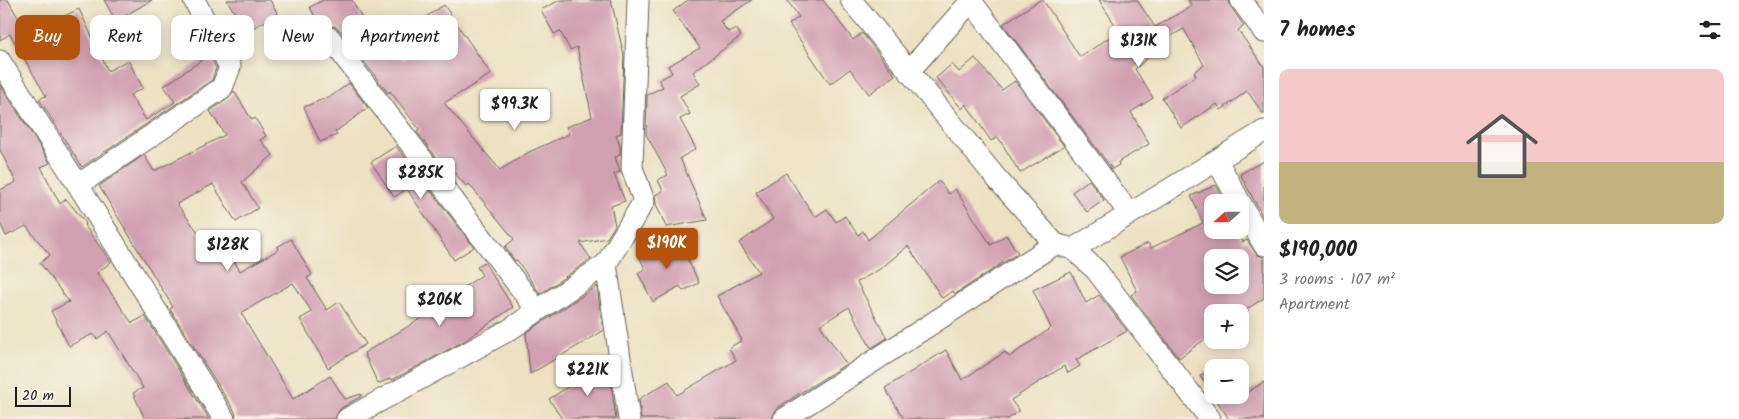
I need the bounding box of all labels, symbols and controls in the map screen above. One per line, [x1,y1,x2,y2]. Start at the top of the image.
text: 7 homes [1279,14,1356,47]
chip: Buy [15,15,80,60]
chip: Rent [90,15,161,60]
chip: Filters [171,15,254,60]
chip: New [264,15,332,60]
chip: Apartment [342,15,458,60]
icon: filters [1696,16,1724,44]
pin: $131K [1104,26,1174,68]
text: $131K [1120,29,1158,54]
pin: $99.3K [474,88,556,131]
text: $99.3K [491,92,539,117]
icon: home [1457,101,1547,191]
pin: $285K [386,158,456,200]
text: $285K [398,161,444,186]
north arrow [1204,194,1249,239]
map controls [1204,194,1249,404]
pin: $190K [632,228,702,270]
pin: $128K [193,230,263,272]
text: $190K [647,231,687,256]
text: $128K [207,233,249,258]
text: $190,000 [1279,234,1357,267]
button: layers [1204,249,1249,294]
text: 3 rooms · 107 m² [1279,267,1395,292]
pin: $206K [405,284,475,327]
text: $206K [417,288,463,313]
text: Apartment [1279,292,1350,317]
button: + [1204,304,1249,349]
pin: $221K [553,354,623,397]
text: $221K [567,358,609,383]
button: − [1204,359,1249,404]
scale bar [15,384,71,407]
text: 20 m [22,385,54,407]

